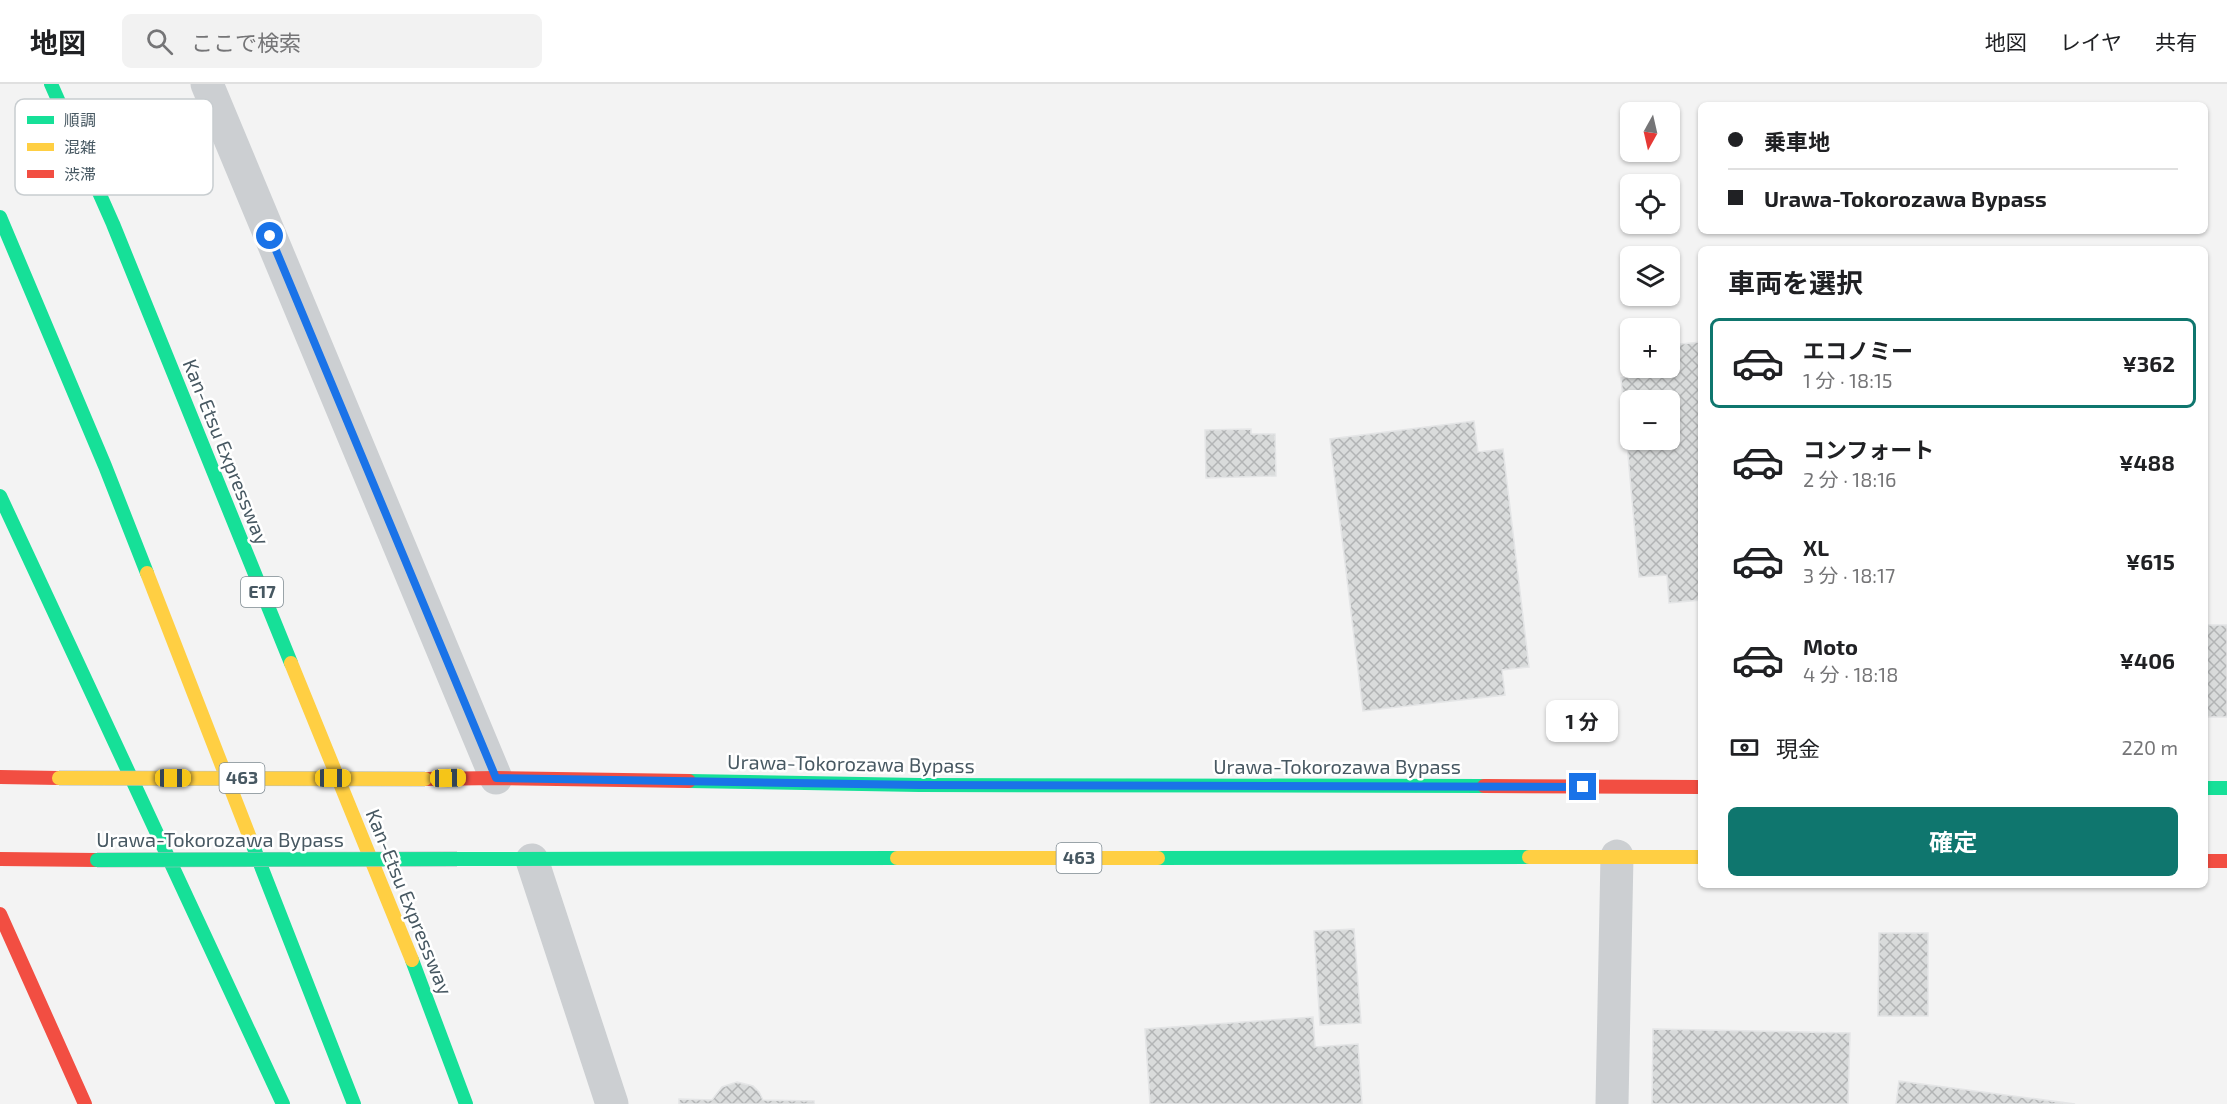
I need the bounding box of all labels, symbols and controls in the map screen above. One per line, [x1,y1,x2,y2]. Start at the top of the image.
search box [122,14,542,68]
text: 地図 [30,25,86,59]
icon: search [143,25,176,58]
text: ここで検索 [191,29,301,55]
text: 地図 [1985,29,2027,54]
text: レイヤ [2060,29,2122,54]
text: 共有 [2155,29,2197,54]
legend [15,99,213,195]
north arrow [1620,102,1680,162]
map controls [1620,102,1680,450]
text: 順調 [64,110,96,129]
text: 乗車地 [1764,128,1830,154]
text: 混雑 [64,137,96,156]
text: 渋滞 [64,164,96,183]
button: locate [1620,174,1680,234]
text: Urawa-Tokorozawa Bypass [1764,185,2047,211]
route start [256,222,283,249]
button: layers [1620,246,1680,306]
text: 車両を選択 [1728,266,1863,298]
button: + [1620,318,1680,378]
icon: car [1731,336,1785,390]
text: エコノミー [1803,337,1913,363]
text: ¥362 [2122,350,2175,376]
street label: Kan-Etsu Expressway [179,355,275,548]
text: 1 分 · 18:15 [1803,368,1893,392]
button: − [1620,390,1680,450]
icon: car [1731,435,1785,489]
text: コンフォート [1803,436,1934,462]
text: ¥488 [2119,449,2175,475]
text: 2 分 · 18:16 [1803,467,1897,491]
icon: car [1731,534,1785,588]
text: XL [1803,534,1829,560]
text: ¥615 [2126,548,2175,574]
text: 3 分 · 18:17 [1803,563,1895,587]
road number: E17 [241,577,283,607]
icon: car [1731,633,1785,687]
text: Moto [1803,633,1858,659]
text: ¥406 [2120,647,2175,673]
text: 4 分 · 18:18 [1803,662,1898,686]
callout: 1 分 [1547,700,1619,742]
text: 1 分 [1566,709,1598,733]
icon: cash [1728,731,1761,764]
text: 現金 [1776,735,1820,761]
text: 220 m [2121,735,2178,759]
street label: Urawa-Tokorozawa Bypass [727,749,975,777]
street label: Urawa-Tokorozawa Bypass [1213,754,1461,778]
road number: 463 [220,763,264,793]
car [155,769,191,787]
car [315,769,351,787]
car [430,769,466,787]
route end [1569,773,1596,800]
street label: Kan-Etsu Expressway [362,805,458,998]
button: 確定 [1728,807,2178,876]
street label: Urawa-Tokorozawa Bypass [96,827,344,851]
road number: 463 [1056,843,1102,873]

